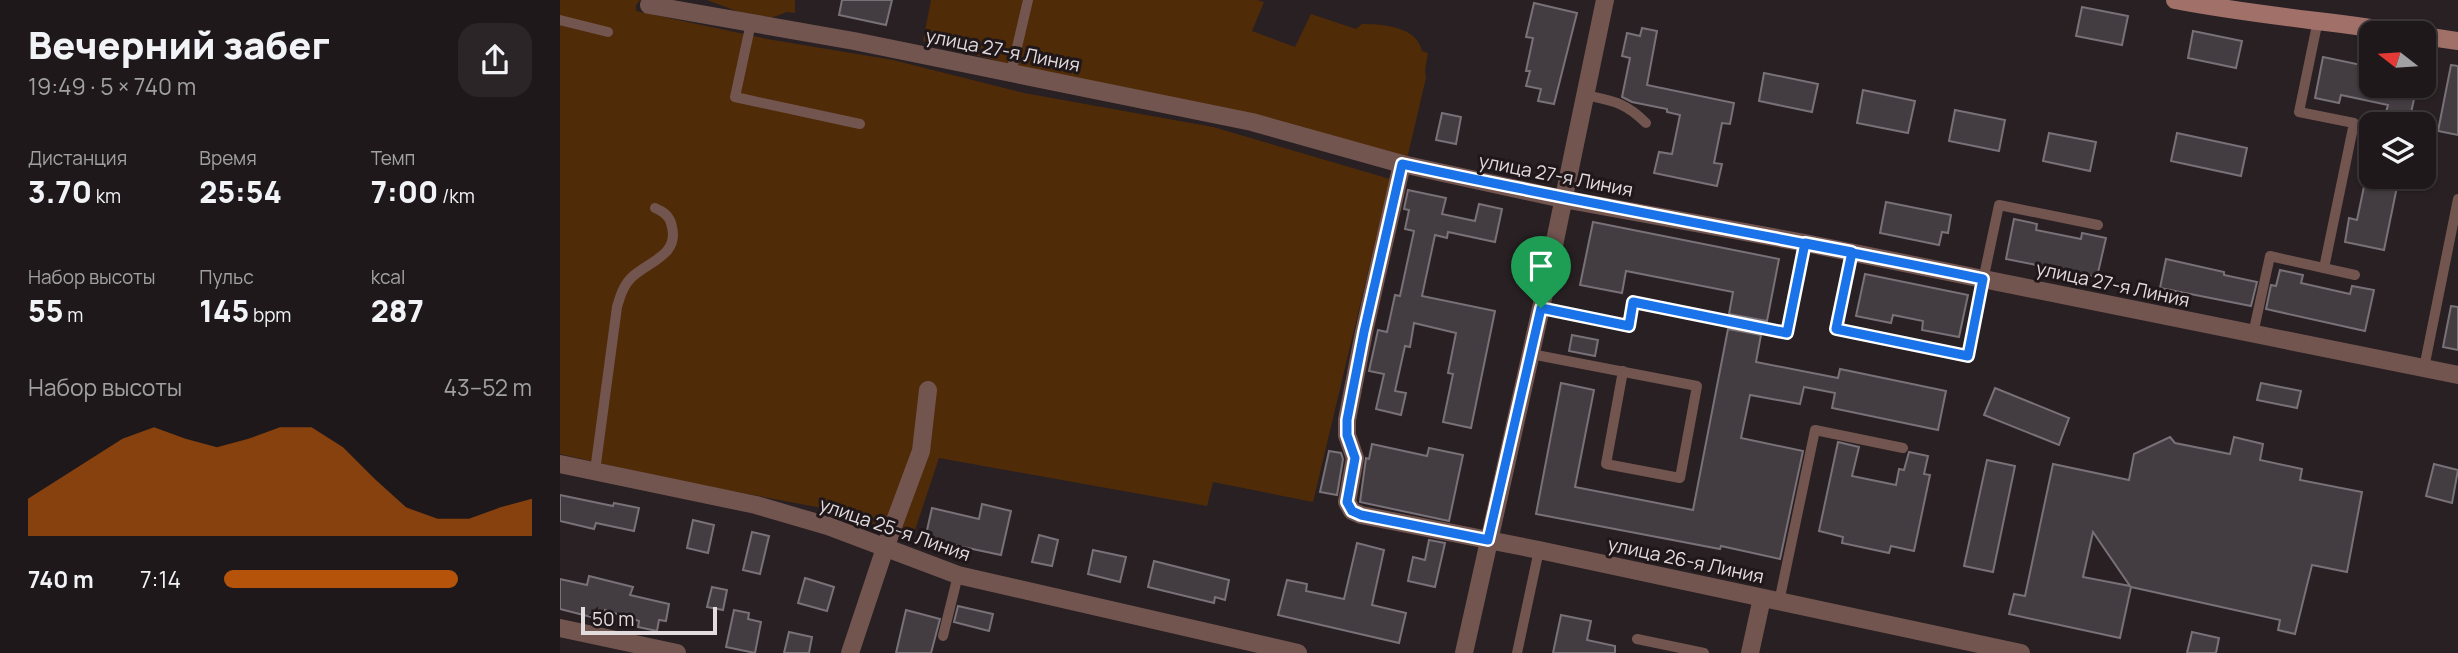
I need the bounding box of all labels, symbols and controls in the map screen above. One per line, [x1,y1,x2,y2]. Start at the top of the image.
text: Вечерний забег [28,18,330,70]
north arrow [2359,21,2436,98]
map controls [2359,21,2436,189]
street label: улица 27-я Линия [924,22,1082,78]
button: share [458,23,532,97]
text: 19:49 · 5 × 740 m [28,70,196,102]
button: layers [2359,112,2436,189]
text: Дистанция [28,145,127,171]
text: Время [199,145,257,171]
text: Темп [371,145,415,171]
street label: улица 27-я Линия [1477,147,1635,203]
text: 3.70 [28,171,92,212]
text: 25:54 [199,171,282,212]
text: 7:00 [371,171,438,212]
text: km [92,183,121,209]
text: /km [438,183,475,209]
pin [1511,236,1571,308]
icon: arrive [1522,247,1560,285]
street label: улица 27-я Линия [2034,255,2192,313]
text: Набор высоты [28,264,155,290]
text: Пульс [199,264,254,290]
text: kcal [371,264,405,290]
text: 55 [28,290,63,331]
text: 145 [199,290,249,331]
text: 287 [371,290,424,331]
text: m [63,302,83,328]
text: bpm [249,302,292,328]
text: Набор высоты [28,371,182,403]
text: 43–52 m [443,371,532,403]
street label: улица 25-я Линия [816,491,974,567]
street label: улица 26-я Линия [1606,531,1766,589]
text: 740 m [28,563,94,595]
text: 7:14 [140,563,181,595]
scale bar [581,604,718,636]
text: 50 m [592,606,634,632]

